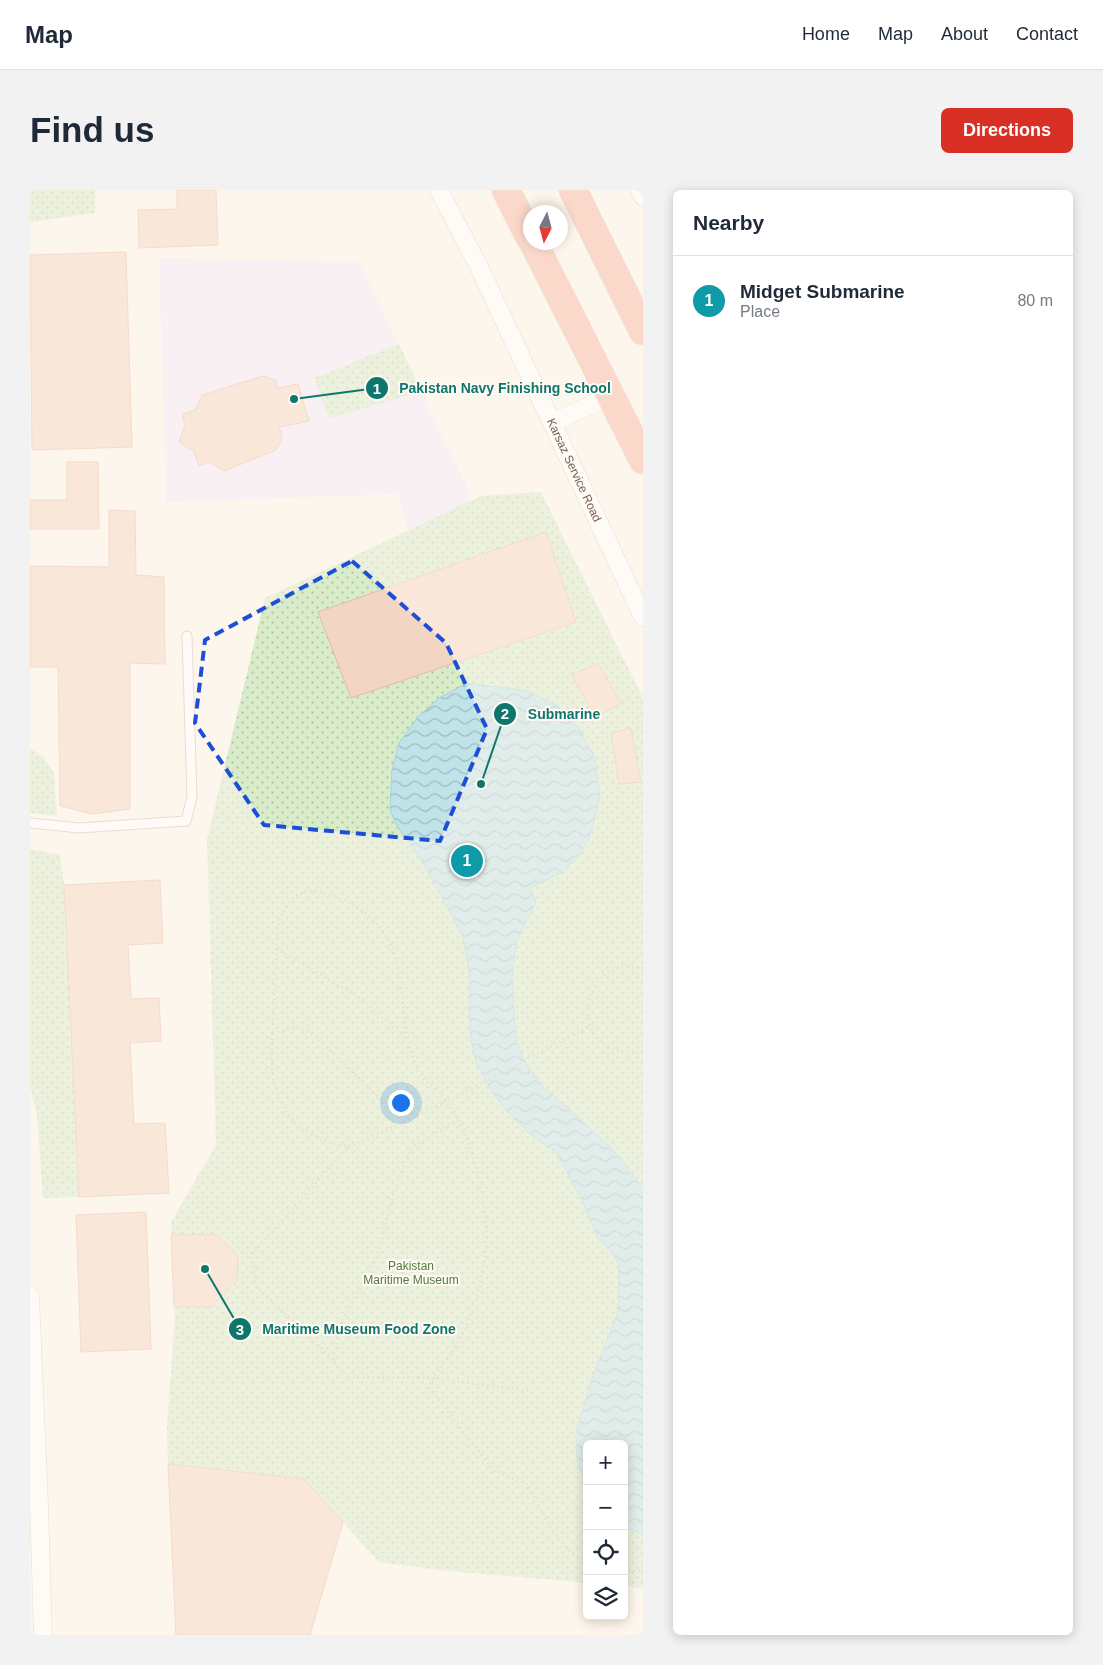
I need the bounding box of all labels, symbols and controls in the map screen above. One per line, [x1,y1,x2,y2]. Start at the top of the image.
text: Map [25,21,73,48]
text: Home [802,24,850,44]
text: Map [878,24,913,44]
text: About [941,24,988,44]
text: Contact [1016,24,1078,44]
button: Directions [941,108,1073,153]
text: Find us [30,110,154,149]
north arrow [523,205,568,250]
text: Nearby [693,211,764,234]
text: Midget Submarine [740,281,905,302]
text: 1 [705,292,713,309]
text: 80 m [1017,292,1053,309]
text: Place [740,303,780,320]
callout: Pakistan Navy Finishing School [364,374,621,403]
text: 1 [373,380,381,397]
text: Pakistan Navy Finishing School [399,380,611,396]
street label: Karsaz Service Road [544,416,604,524]
callout: Submarine [493,700,610,729]
text: 2 [501,705,509,722]
text: Submarine [528,706,600,722]
pin: 1 [451,842,483,880]
your location [388,1090,414,1116]
park label: Pakistan Maritime Museum [363,1259,459,1287]
callout: Maritime Museum Food Zone [227,1315,466,1344]
text: 3 [236,1321,244,1338]
text: Maritime Museum Food Zone [262,1321,456,1337]
map controls [583,1440,628,1620]
button: + [583,1440,628,1485]
button: − [583,1485,628,1530]
button: locate [583,1530,628,1575]
button: layers [583,1575,628,1620]

